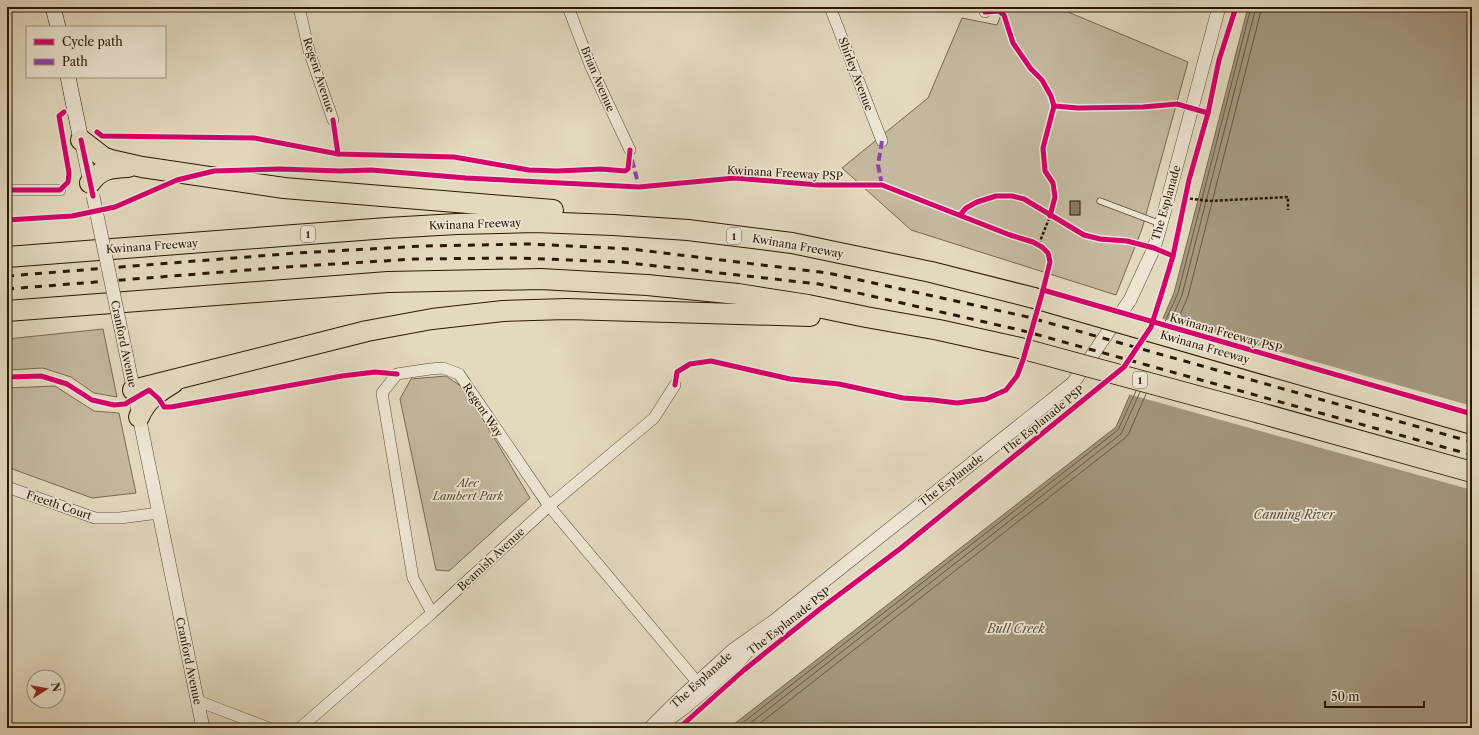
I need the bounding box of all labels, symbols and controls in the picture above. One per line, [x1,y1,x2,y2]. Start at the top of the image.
legend [26,26,166,78]
text: Cycle path [62,34,123,49]
street label: Shirley Avenue [835,35,877,113]
street label: Regent Avenue [300,36,338,114]
street label: Brian Avenue [578,44,618,114]
text: Path [62,54,88,69]
street label: Kwinana Freeway PSP [727,163,843,183]
street label: The Esplanade [1149,164,1183,242]
street label: Kwinana Freeway [429,215,522,233]
road number: 1 [301,226,315,242]
road number: 1 [727,228,741,244]
street label: Kwinana Freeway [751,231,846,261]
street label: Kwinana Freeway [105,236,199,256]
street label: Cranford Avenue [108,299,140,389]
street label: Kwinana Freeway PSP [1168,311,1284,355]
street label: Kwinana Freeway [1159,328,1251,366]
road number: 1 [1133,372,1147,388]
street label: Regent Way [460,380,507,440]
street label: The Esplanade PSP [999,382,1087,458]
street label: The Esplanade [916,450,986,510]
park label: Alec Lambert Park [432,476,504,503]
street label: Freeth Court [24,487,94,523]
water label: Canning River [1253,507,1336,522]
street label: Beamish Avenue [455,524,527,594]
street label: The Esplanade PSP [744,584,834,658]
street label: Cranford Avenue [173,616,205,706]
water label: Bull Creek [986,621,1045,636]
street label: The Esplanade [667,649,735,711]
north arrow [26,669,66,709]
text: N [48,681,64,694]
scale bar [1325,683,1424,709]
text: 50 m [1331,689,1360,704]

